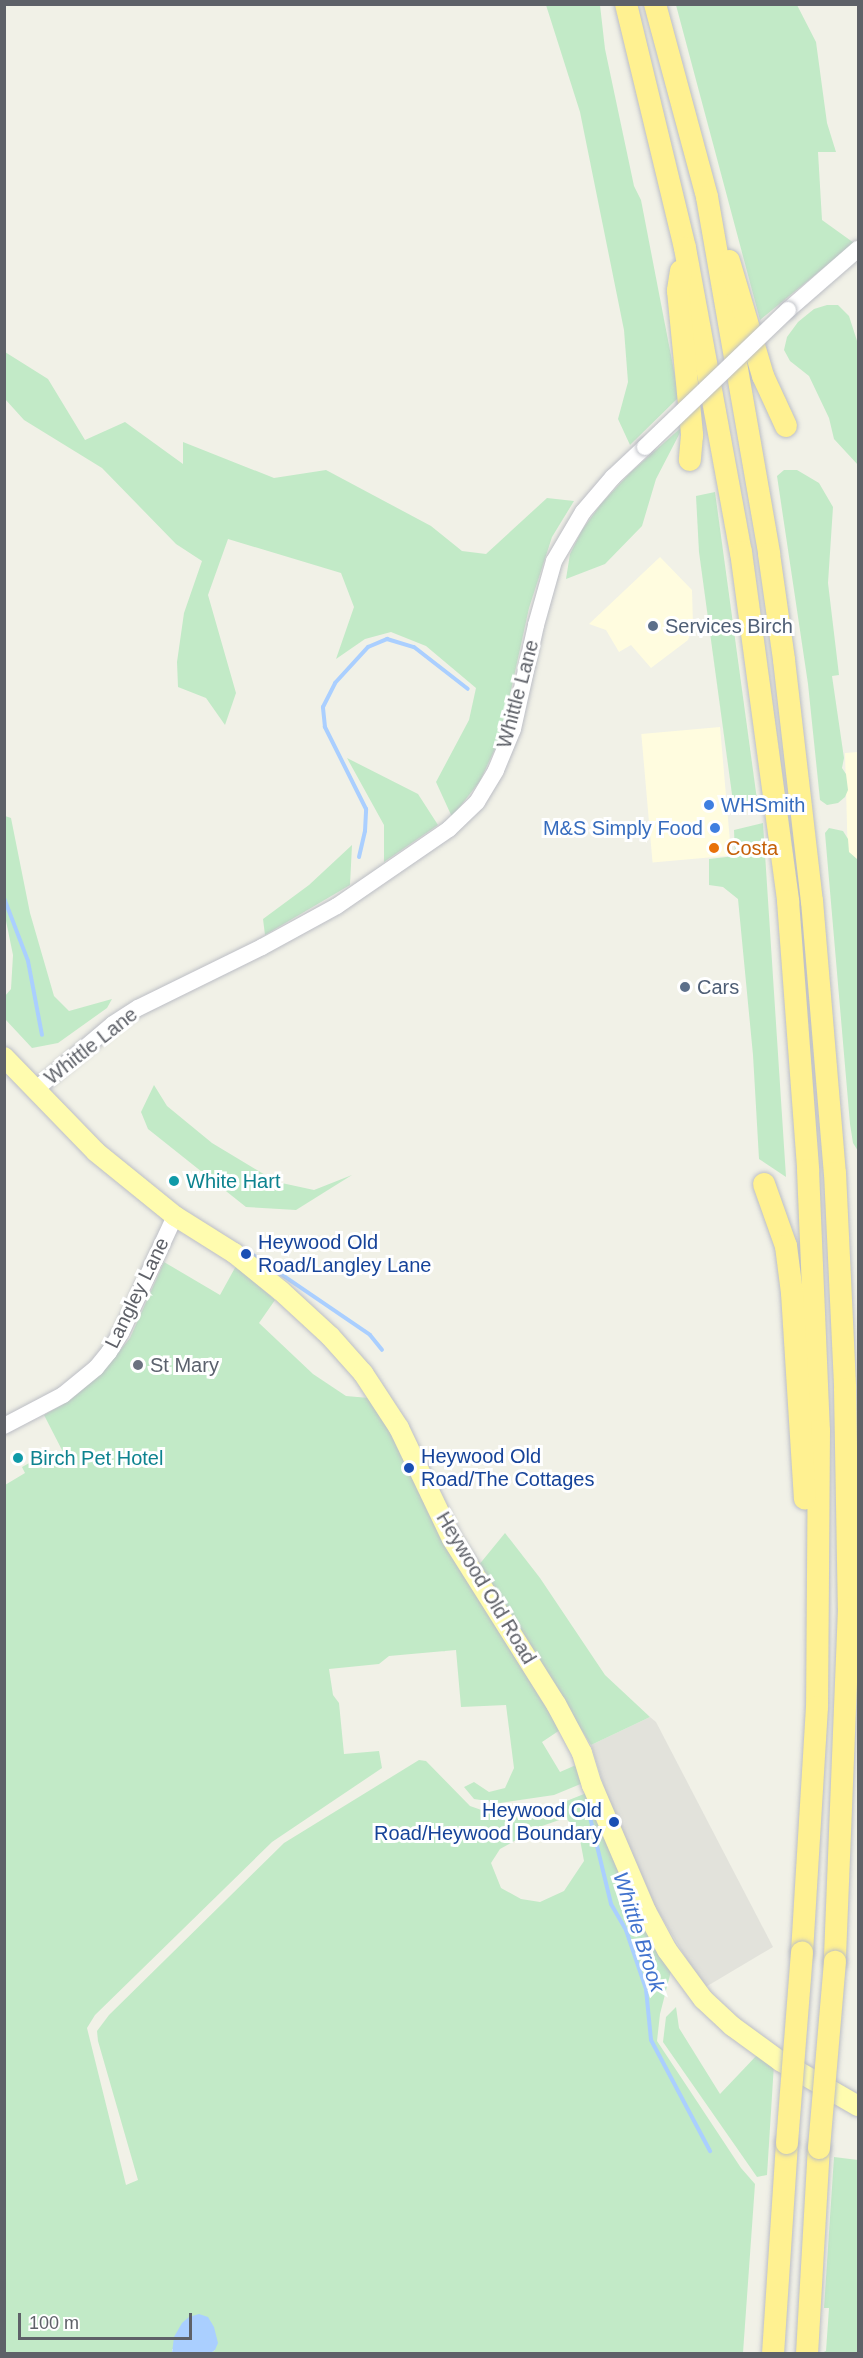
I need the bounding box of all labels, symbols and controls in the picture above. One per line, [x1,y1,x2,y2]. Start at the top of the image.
place label: Services Birch [665,614,793,638]
marker: Services Birch [646,619,660,633]
street label: Whittle Lane [492,637,544,751]
place label: WHSmith [721,793,805,817]
marker: WHSmith [702,798,716,812]
place label: M&S Simply Food [543,816,703,840]
marker: M&S Simply Food [708,821,722,835]
place label: Costa [726,836,778,860]
marker: Costa [707,841,721,855]
place label: Cars [697,975,739,999]
marker: Cars [678,980,692,994]
street label: Whittle Lane [40,1002,142,1090]
place label: White Hart [186,1169,280,1193]
marker: White Hart [167,1174,181,1188]
place label: Heywood Old Road/Langley Lane [258,1230,431,1277]
street label: Langley Lane [100,1234,174,1352]
marker: Heywood Old Road/Langley Lane [239,1247,253,1261]
place label: St Mary [150,1353,219,1377]
marker: St Mary [131,1358,145,1372]
place label: Heywood Old Road/The Cottages [421,1444,594,1491]
place label: Birch Pet Hotel [30,1446,163,1470]
marker: Birch Pet Hotel [11,1451,25,1465]
marker: Heywood Old Road/The Cottages [402,1461,416,1475]
street label: Heywood Old Road [431,1507,541,1669]
place label: Heywood Old Road/Heywood Boundary [374,1798,602,1845]
marker: Heywood Old Road/Heywood Boundary [607,1815,621,1829]
water label: Whittle Brook [608,1869,670,1995]
scale bar [21,2301,195,2339]
text: 100 m [29,2313,79,2333]

